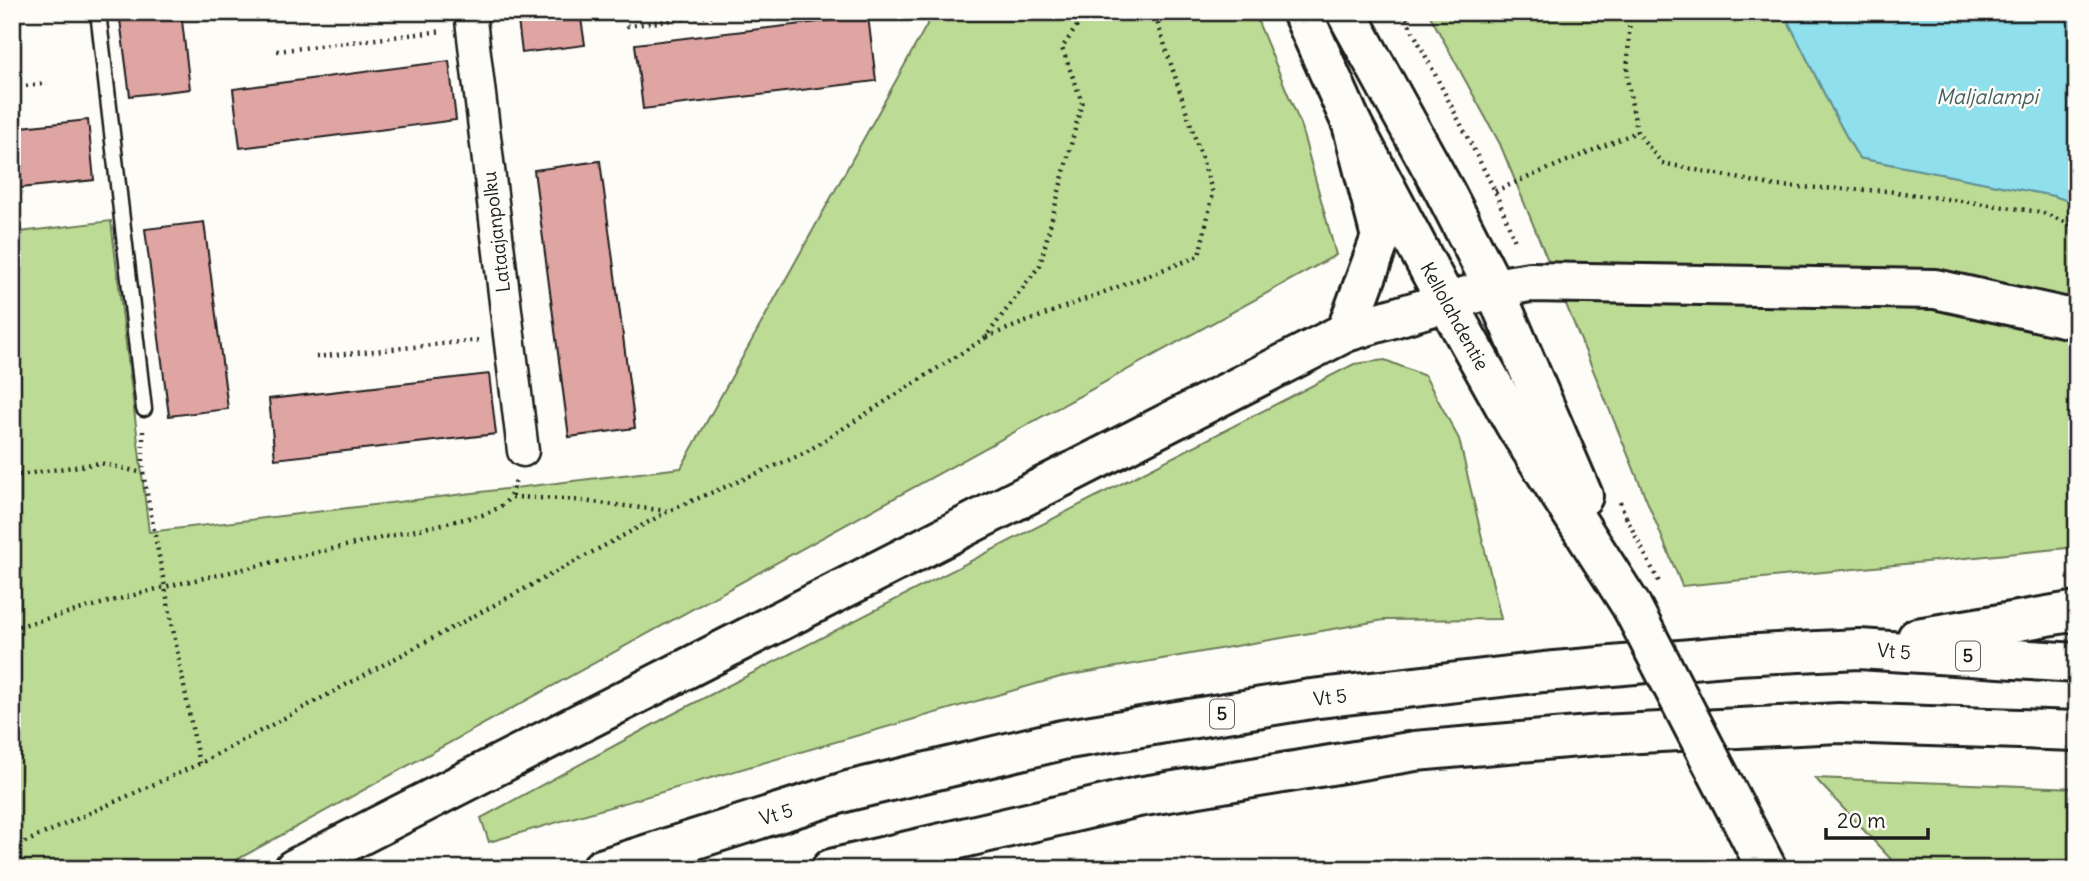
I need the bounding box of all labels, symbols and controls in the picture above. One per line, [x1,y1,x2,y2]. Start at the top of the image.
water label: Maljalampi [1936,83,2040,110]
street label: Lataajanpolku [477,170,515,294]
street label: Kellolahdentie [1415,258,1495,374]
street label: Vt 5 [1876,638,1912,664]
road number: 5 [1956,642,1980,670]
street label: Vt 5 [1312,683,1348,711]
road number: 5 [1210,700,1234,728]
scale bar [1826,797,1928,841]
street label: Vt 5 [756,798,796,830]
text: 20 m [1837,807,1886,834]

